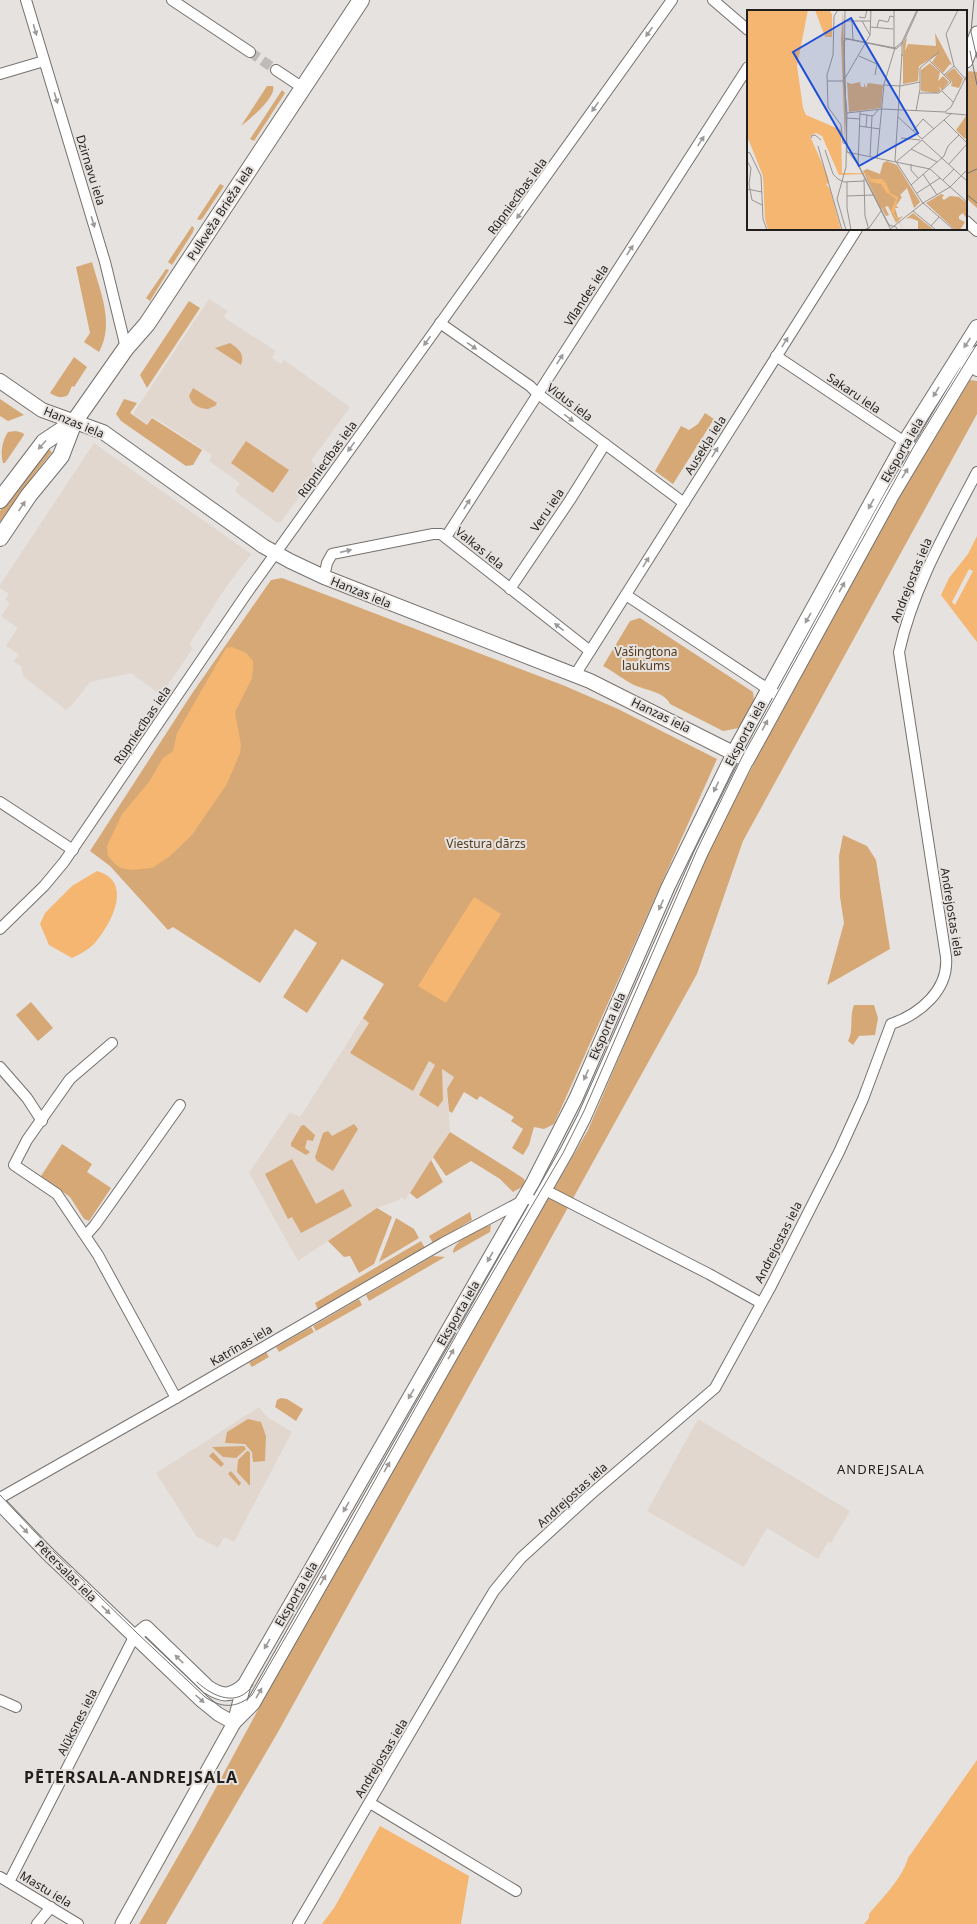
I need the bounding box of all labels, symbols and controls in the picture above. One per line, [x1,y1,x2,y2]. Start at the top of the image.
inset map [747,10,967,230]
one-way arrow [32,25,38,37]
one-way arrow [645,26,653,37]
one-way arrow [53,92,59,104]
one-way arrow [591,102,599,113]
street label: Dzirnavu iela [72,133,110,207]
one-way arrow [697,135,704,146]
street label: Rūpniecības iela [483,154,551,238]
street label: Pulkveža Brieža iela [183,162,257,264]
one-way arrow [516,208,524,219]
one-way arrow [90,217,96,229]
one-way arrow [627,244,634,256]
street label: Vīlandes iela [560,261,612,329]
one-way arrow [423,336,431,347]
one-way arrow [781,337,789,347]
one-way arrow [963,337,970,349]
one-way arrow [467,342,478,350]
one-way arrow [556,354,564,364]
street label: Sakaru iela [824,369,884,417]
street label: Vidus iela [543,379,597,425]
one-way arrow [932,386,939,398]
street label: Hanzas iela [41,402,107,442]
street label: Ausekļa iela [680,412,730,478]
one-way arrow [563,414,574,422]
street label: Eksporta iela [877,414,927,486]
street label: Rūpniecības iela [293,417,361,501]
one-way arrow [38,439,47,450]
one-way arrow [348,442,356,452]
one-way arrow [712,446,719,458]
one-way arrow [901,467,908,479]
street label: Veru iela [526,485,568,535]
one-way arrow [867,498,874,510]
one-way arrow [463,499,471,509]
one-way arrow [18,500,26,511]
street label: Valkas iela [452,523,508,573]
street label: Andrejostas iela [886,535,936,625]
one-way arrow [340,548,352,554]
one-way arrow [643,556,650,568]
street label: Hanzas iela [328,572,394,612]
one-way arrow [838,581,845,593]
one-way arrow [805,612,812,624]
one-way arrow [554,623,565,632]
park label: Vašingtona laukums [614,643,678,674]
street label: Rūpniecības iela [109,682,175,768]
street label: Hanzas iela [629,693,693,737]
street label: Eksporta iela [721,697,769,769]
one-way arrow [762,719,769,731]
one-way arrow [713,782,719,793]
park label: Viestura dārzs [446,835,526,852]
street label: Andrejostas iela [937,866,967,958]
one-way arrow [658,899,664,910]
street label: Eksporta iela [585,990,629,1062]
one-way arrow [583,1069,589,1081]
street label: Andrejostas iela [750,1198,806,1286]
one-way arrow [486,1251,493,1263]
street label: Eksporta iela [433,1277,483,1349]
street label: Katrīnas iela [207,1320,275,1370]
one-way arrow [448,1348,455,1360]
one-way arrow [408,1388,415,1400]
street label: Andrejostas iela [533,1459,611,1531]
district label: ANDREJSALA [837,1460,925,1478]
one-way arrow [384,1461,391,1473]
one-way arrow [343,1501,350,1513]
one-way arrow [19,1524,28,1533]
street label: Pētersalas iela [31,1536,101,1606]
street label: Eksporta iela [271,1558,321,1630]
one-way arrow [320,1574,327,1586]
one-way arrow [101,1605,111,1614]
one-way arrow [264,1638,271,1650]
one-way arrow [174,1654,184,1664]
street label: Alūksnes iela [53,1686,101,1758]
one-way arrow [256,1687,263,1699]
one-way arrow [195,1694,205,1704]
street label: Andrejostas iela [351,1715,411,1801]
district label: PĒTERSALA-ANDREJSALA [24,1766,238,1788]
street label: Mastu iela [17,1867,75,1911]

